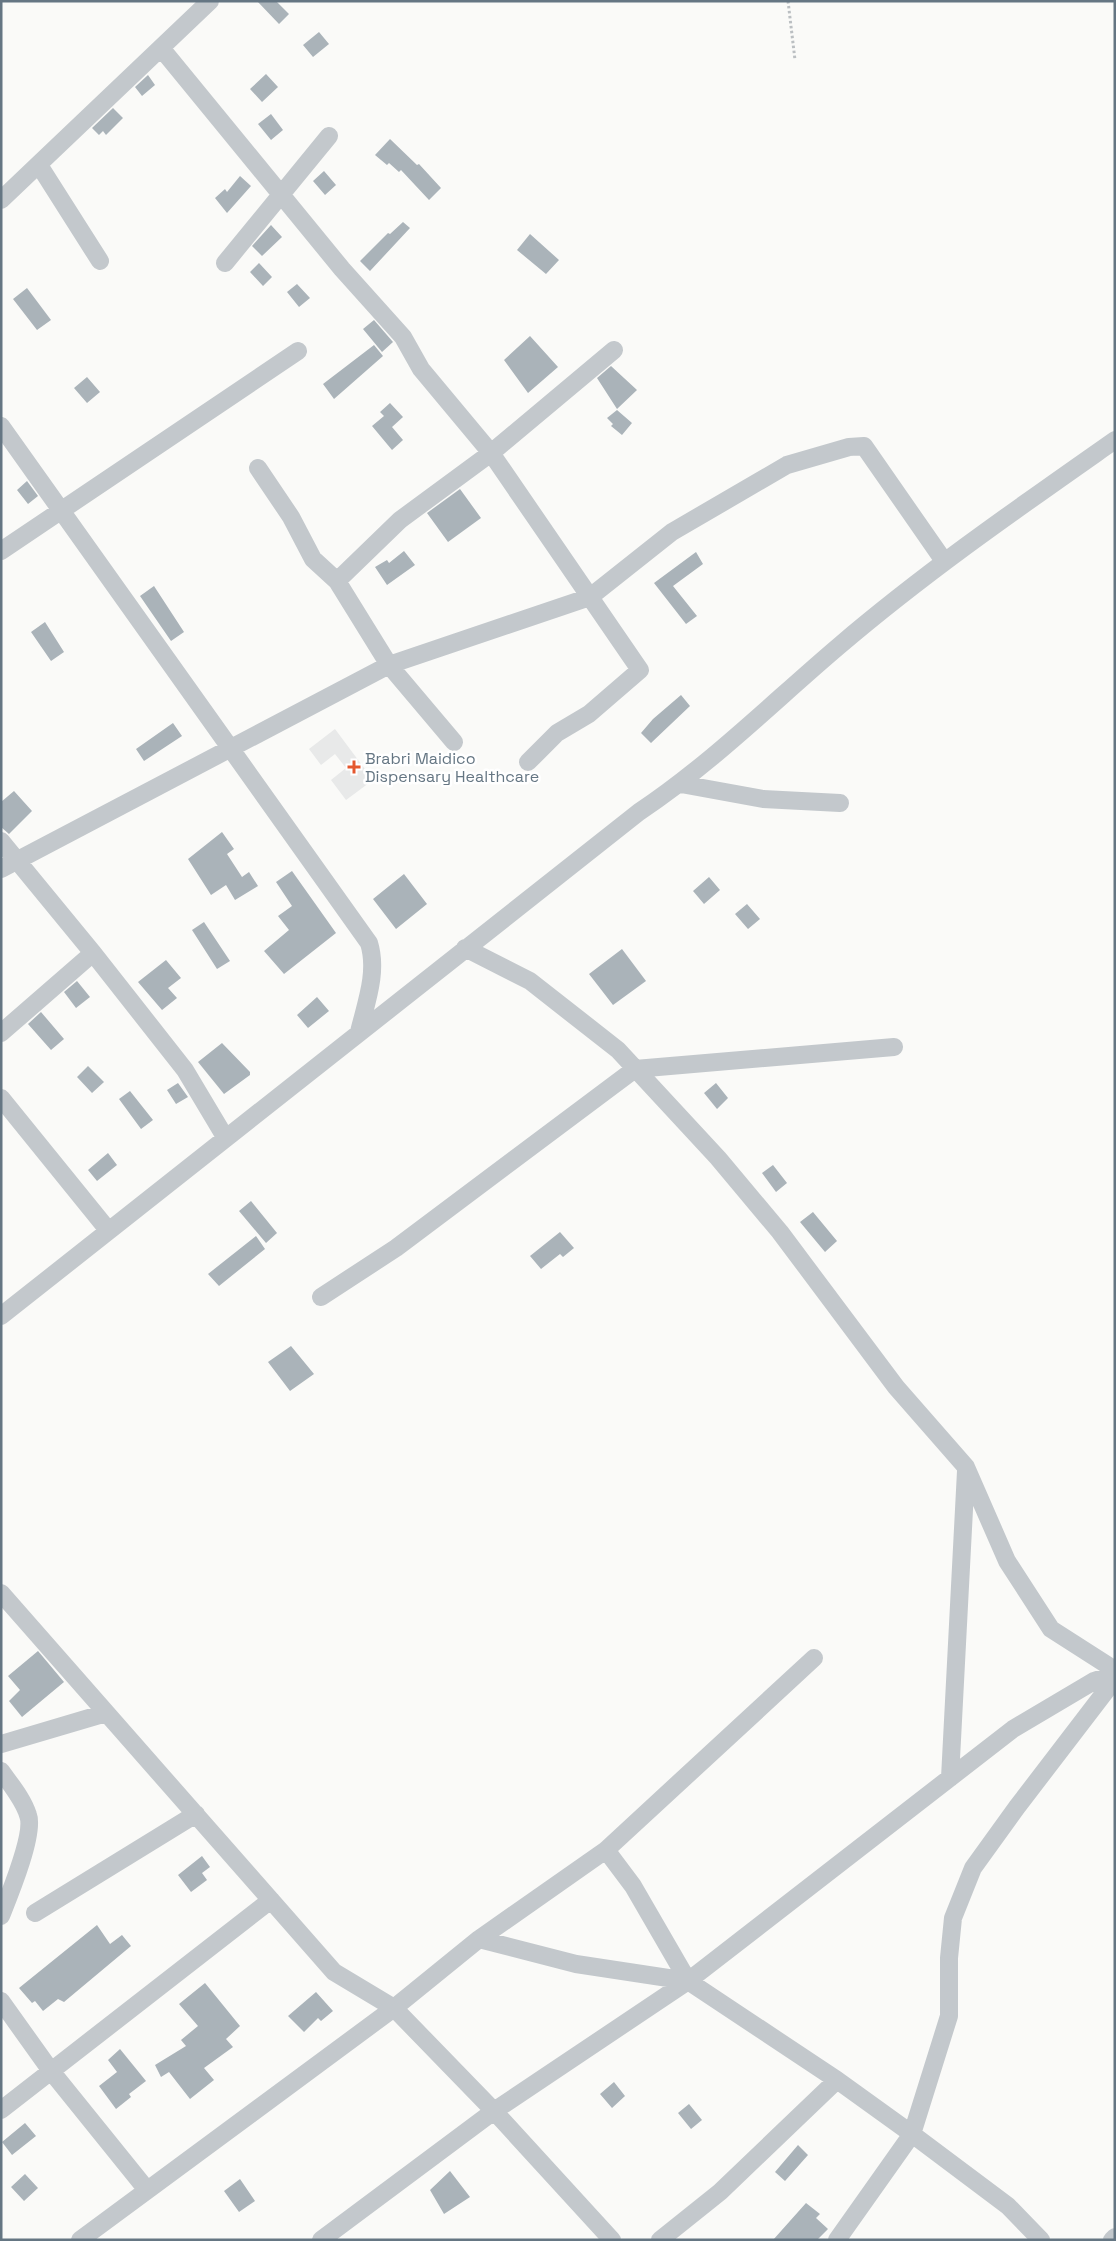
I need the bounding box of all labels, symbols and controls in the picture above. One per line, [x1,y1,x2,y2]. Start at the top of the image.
place label: Brabri Maidico Dispensary Healthcare [365,748,539,787]
marker: Brabri Maidico Dispensary Healthcare [347,760,361,774]

